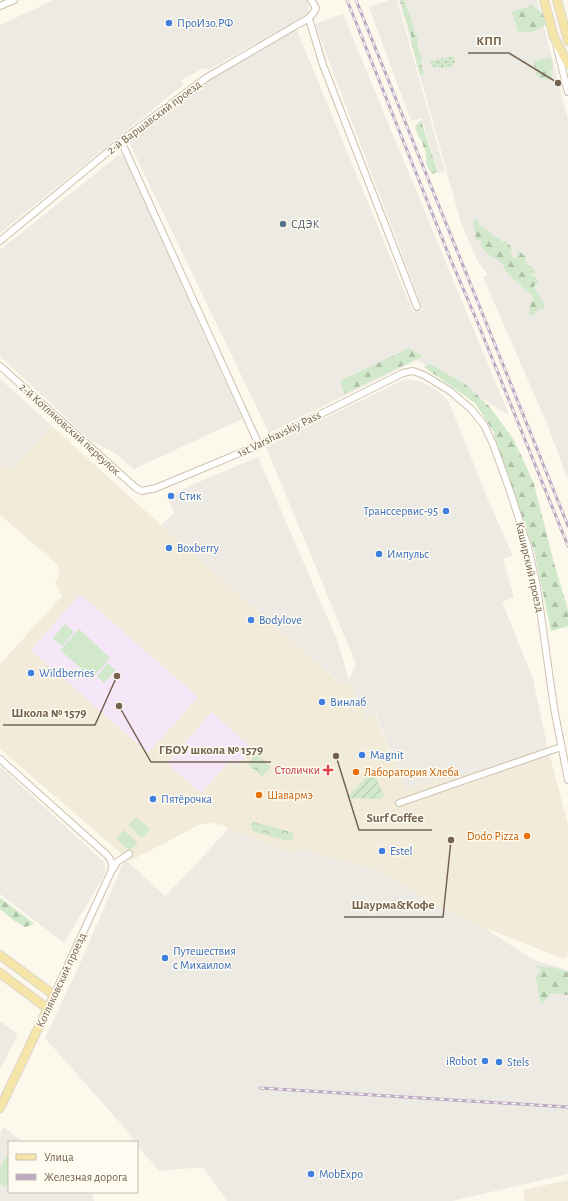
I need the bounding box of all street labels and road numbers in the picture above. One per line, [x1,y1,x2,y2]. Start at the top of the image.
street label: 2-й Варшавский проезд [105,78,203,156]
street label: 2-й Котляковский переулок [17,381,123,478]
street label: 1st Varshavskiy Pass [235,409,323,460]
street label: Каширский проезд [514,521,546,613]
street label: Котляковский проезд [34,931,88,1029]

